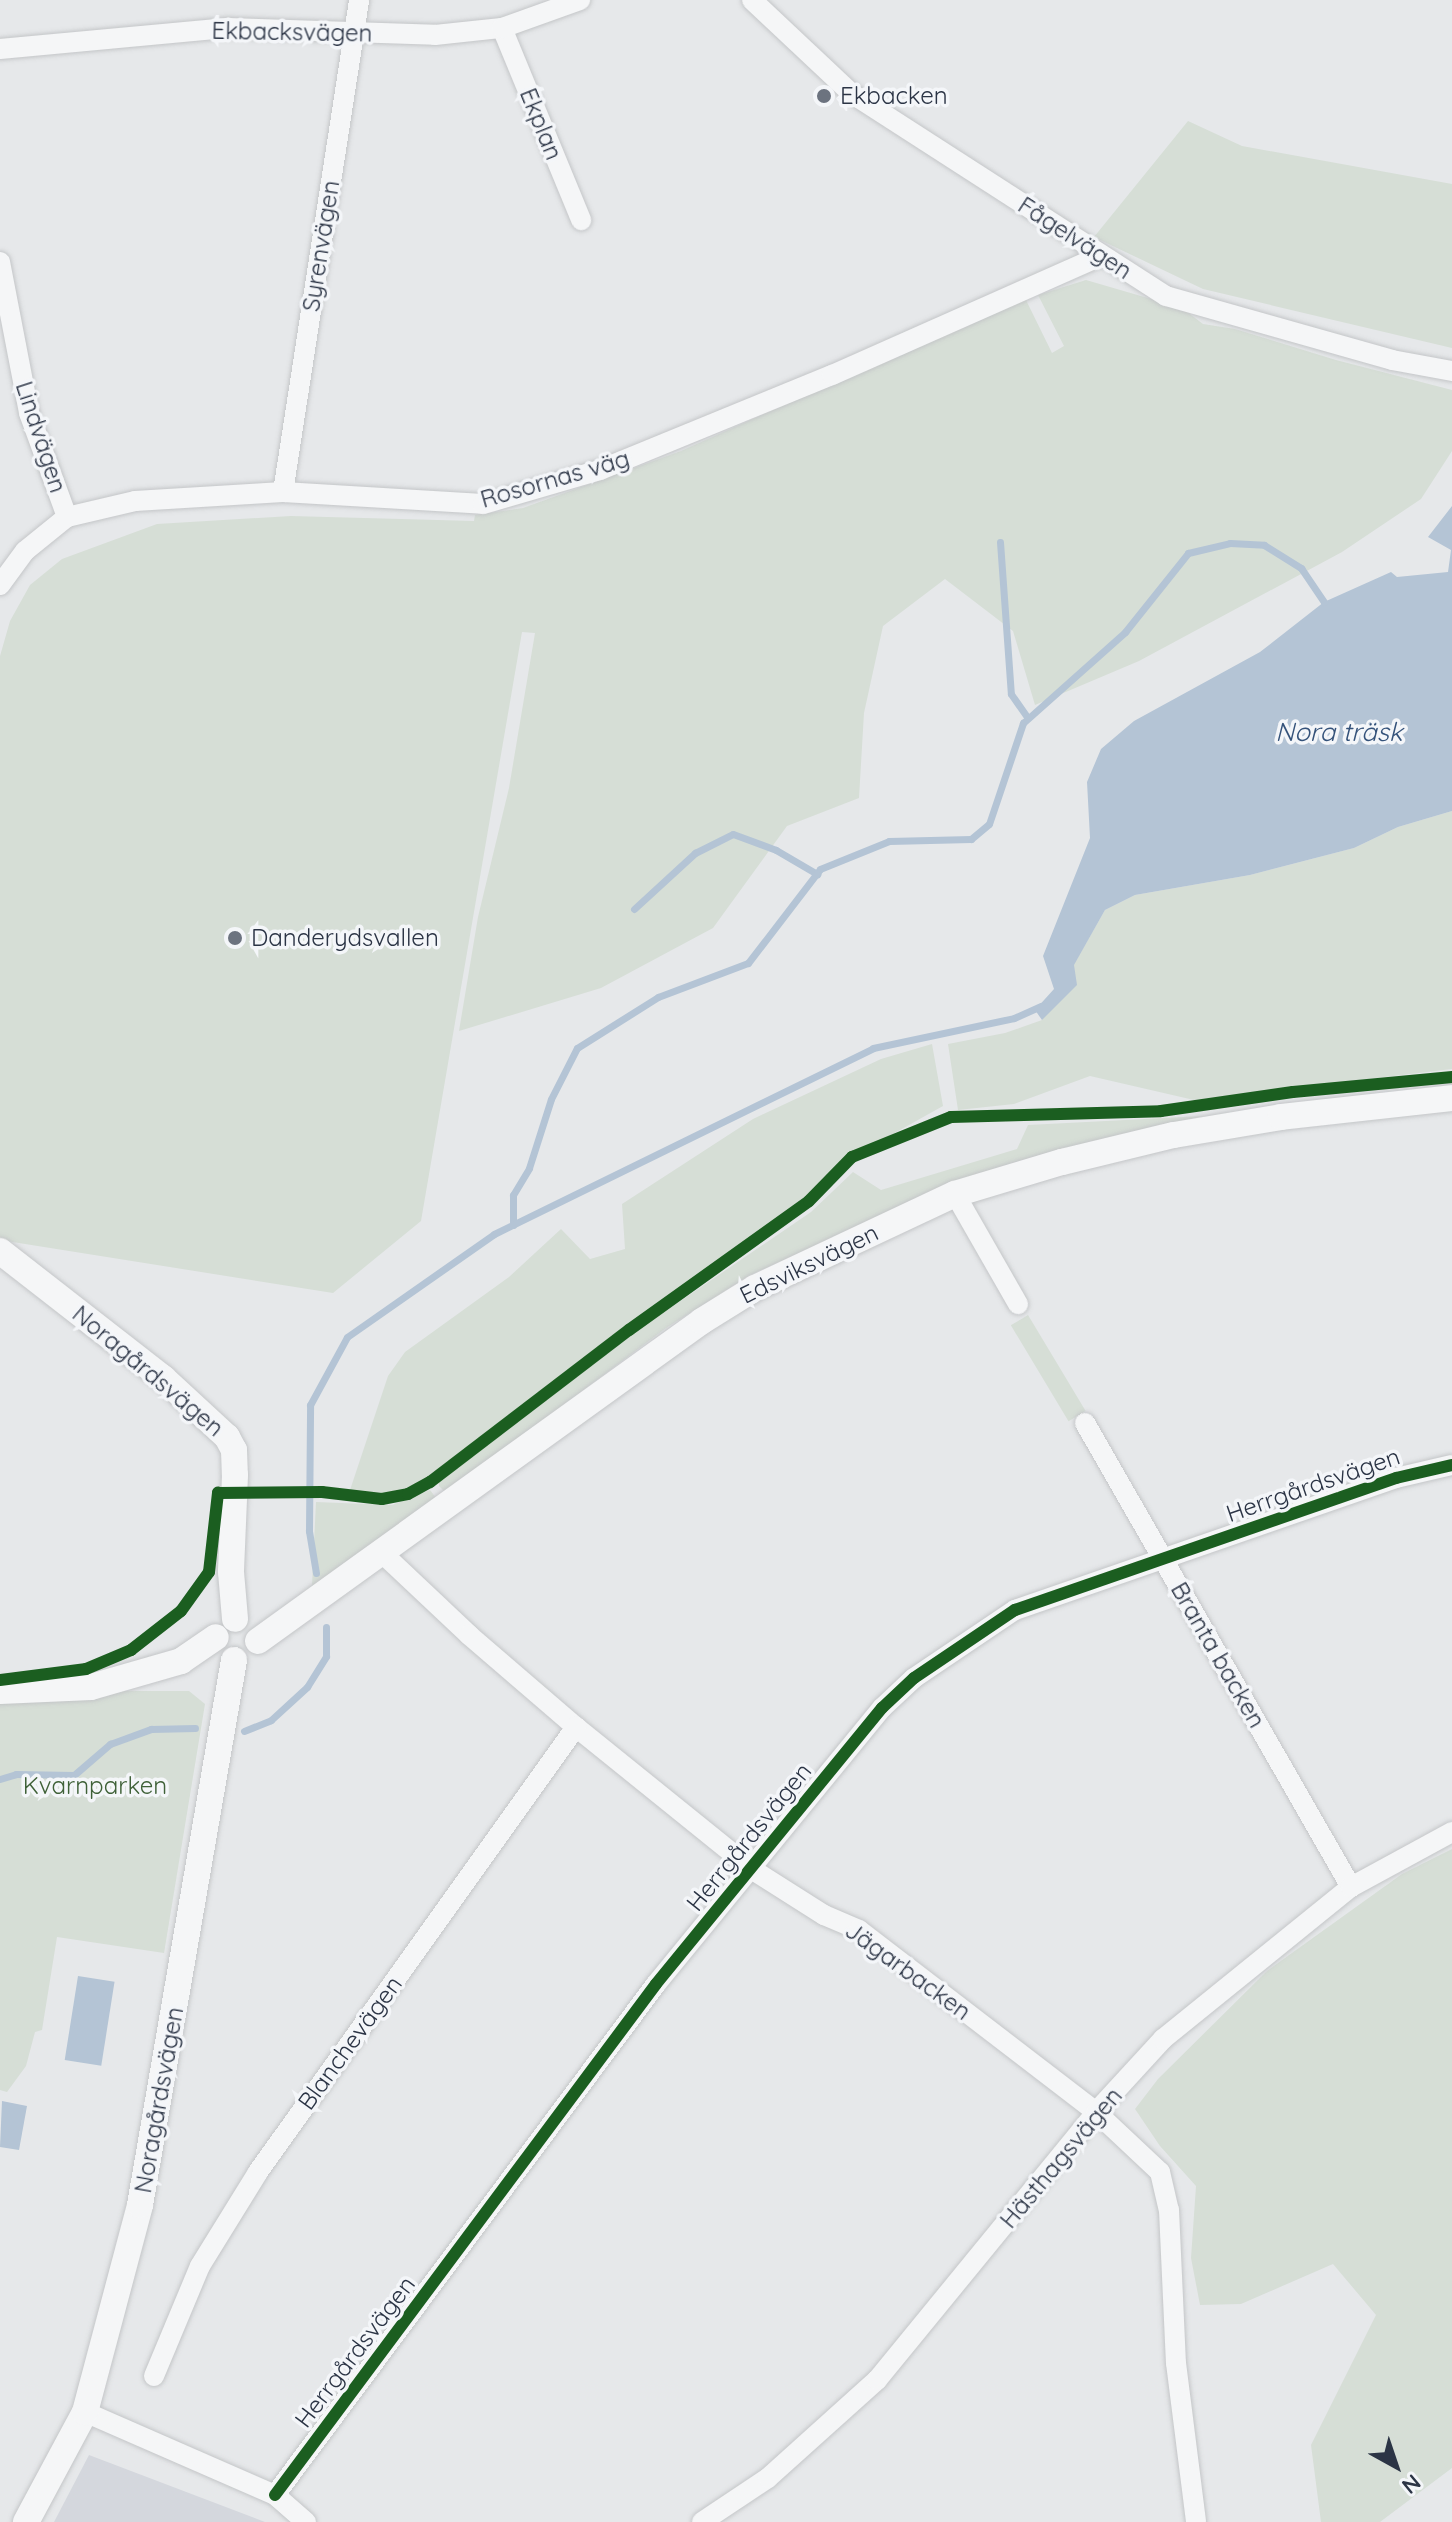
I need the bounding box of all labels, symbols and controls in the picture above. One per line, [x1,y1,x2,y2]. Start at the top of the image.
street label: Ekbacksvägen [211,16,373,48]
place label: Ekbacken [840,82,948,110]
street label: Ekplan [514,84,568,164]
marker: Ekbacken [815,87,833,105]
street label: Syrenvägen [296,178,346,314]
street label: Fågelvägen [1013,191,1137,285]
street label: Lindvägen [9,378,73,496]
street label: Rosornas väg [477,444,633,514]
water label: Nora träsk [1275,716,1403,748]
place label: Danderydsvallen [251,924,439,952]
marker: Danderydsvallen [226,929,244,947]
street label: Edsviksvägen [735,1218,883,1310]
street label: Noragårdsvägen [67,1299,229,1443]
street label: Herrgårdsvägen [1222,1442,1404,1528]
street label: Branta backen [1165,1577,1271,1733]
street label: Herrgårdsvägen [681,1757,817,1917]
park label: Kvarnparken [23,1772,167,1800]
street label: Jägarbacken [840,1916,976,2026]
street label: Blanchevägen [292,1971,408,2115]
street label: Noragårdsvägen [128,2005,190,2195]
street label: Hästhagsvägen [994,2082,1128,2234]
street label: Herrgårdsvägen [289,2271,421,2433]
north arrow [1356,2426,1436,2506]
text: N [1396,2468,1427,2500]

